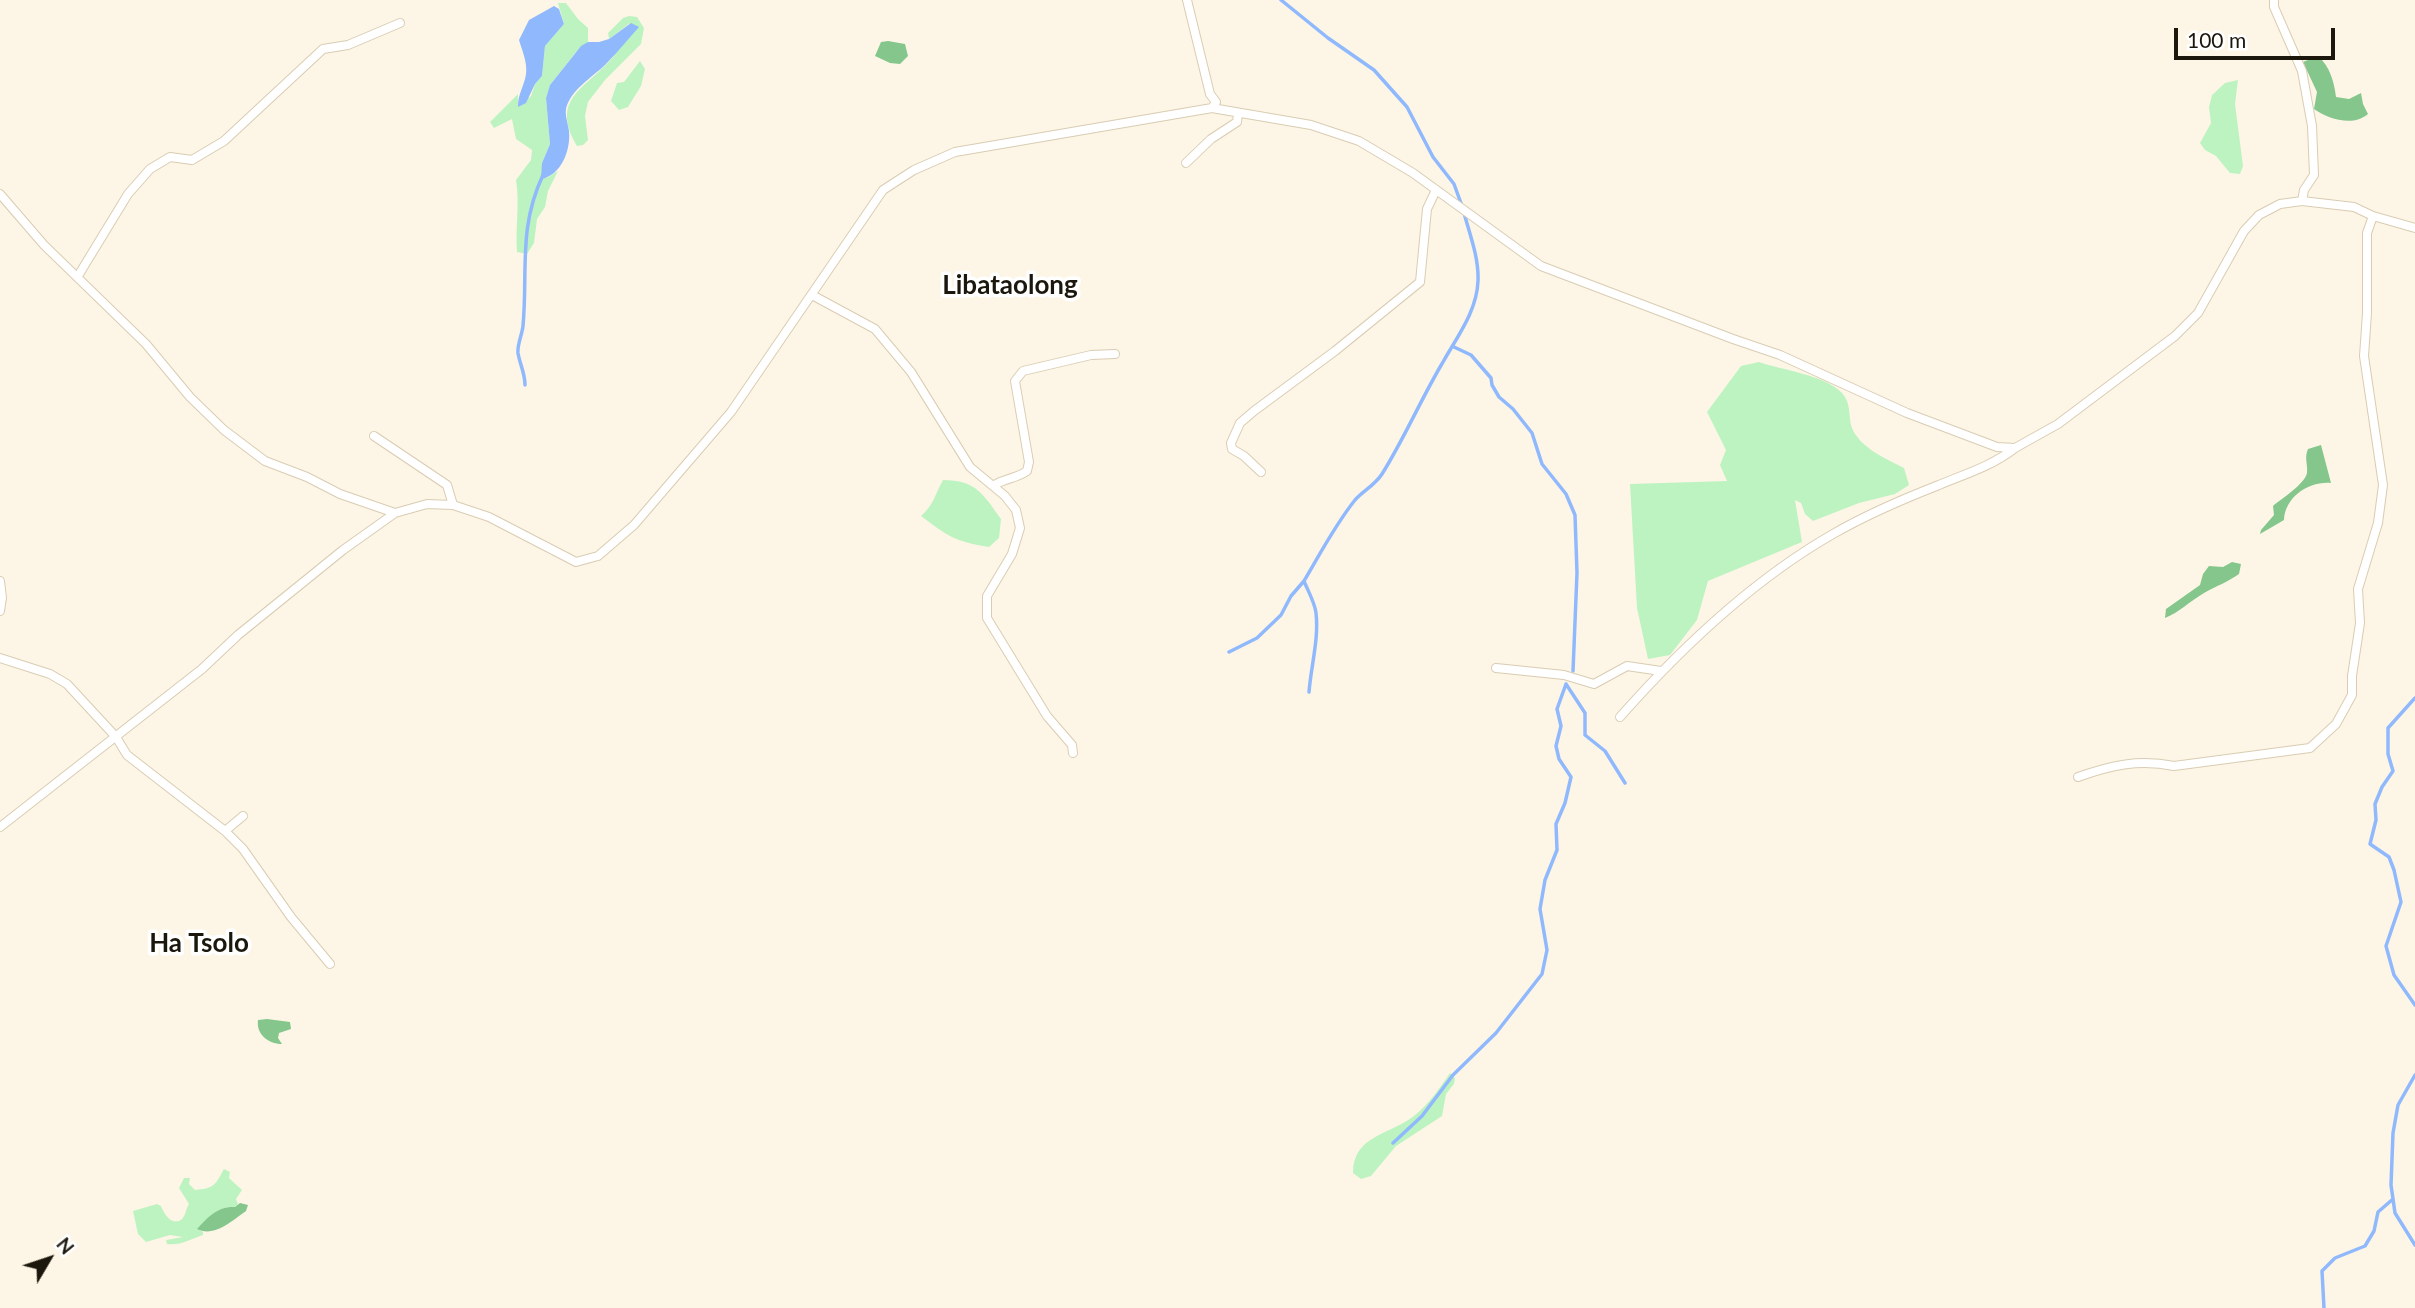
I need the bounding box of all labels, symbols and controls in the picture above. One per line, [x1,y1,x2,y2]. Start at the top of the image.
scale bar [2177,14,2338,58]
text: 100 m [2187,27,2246,52]
district label: Libataolong [942,270,1078,302]
district label: Ha Tsolo [149,928,249,960]
north arrow [14,1224,84,1294]
text: N [52,1233,79,1258]

